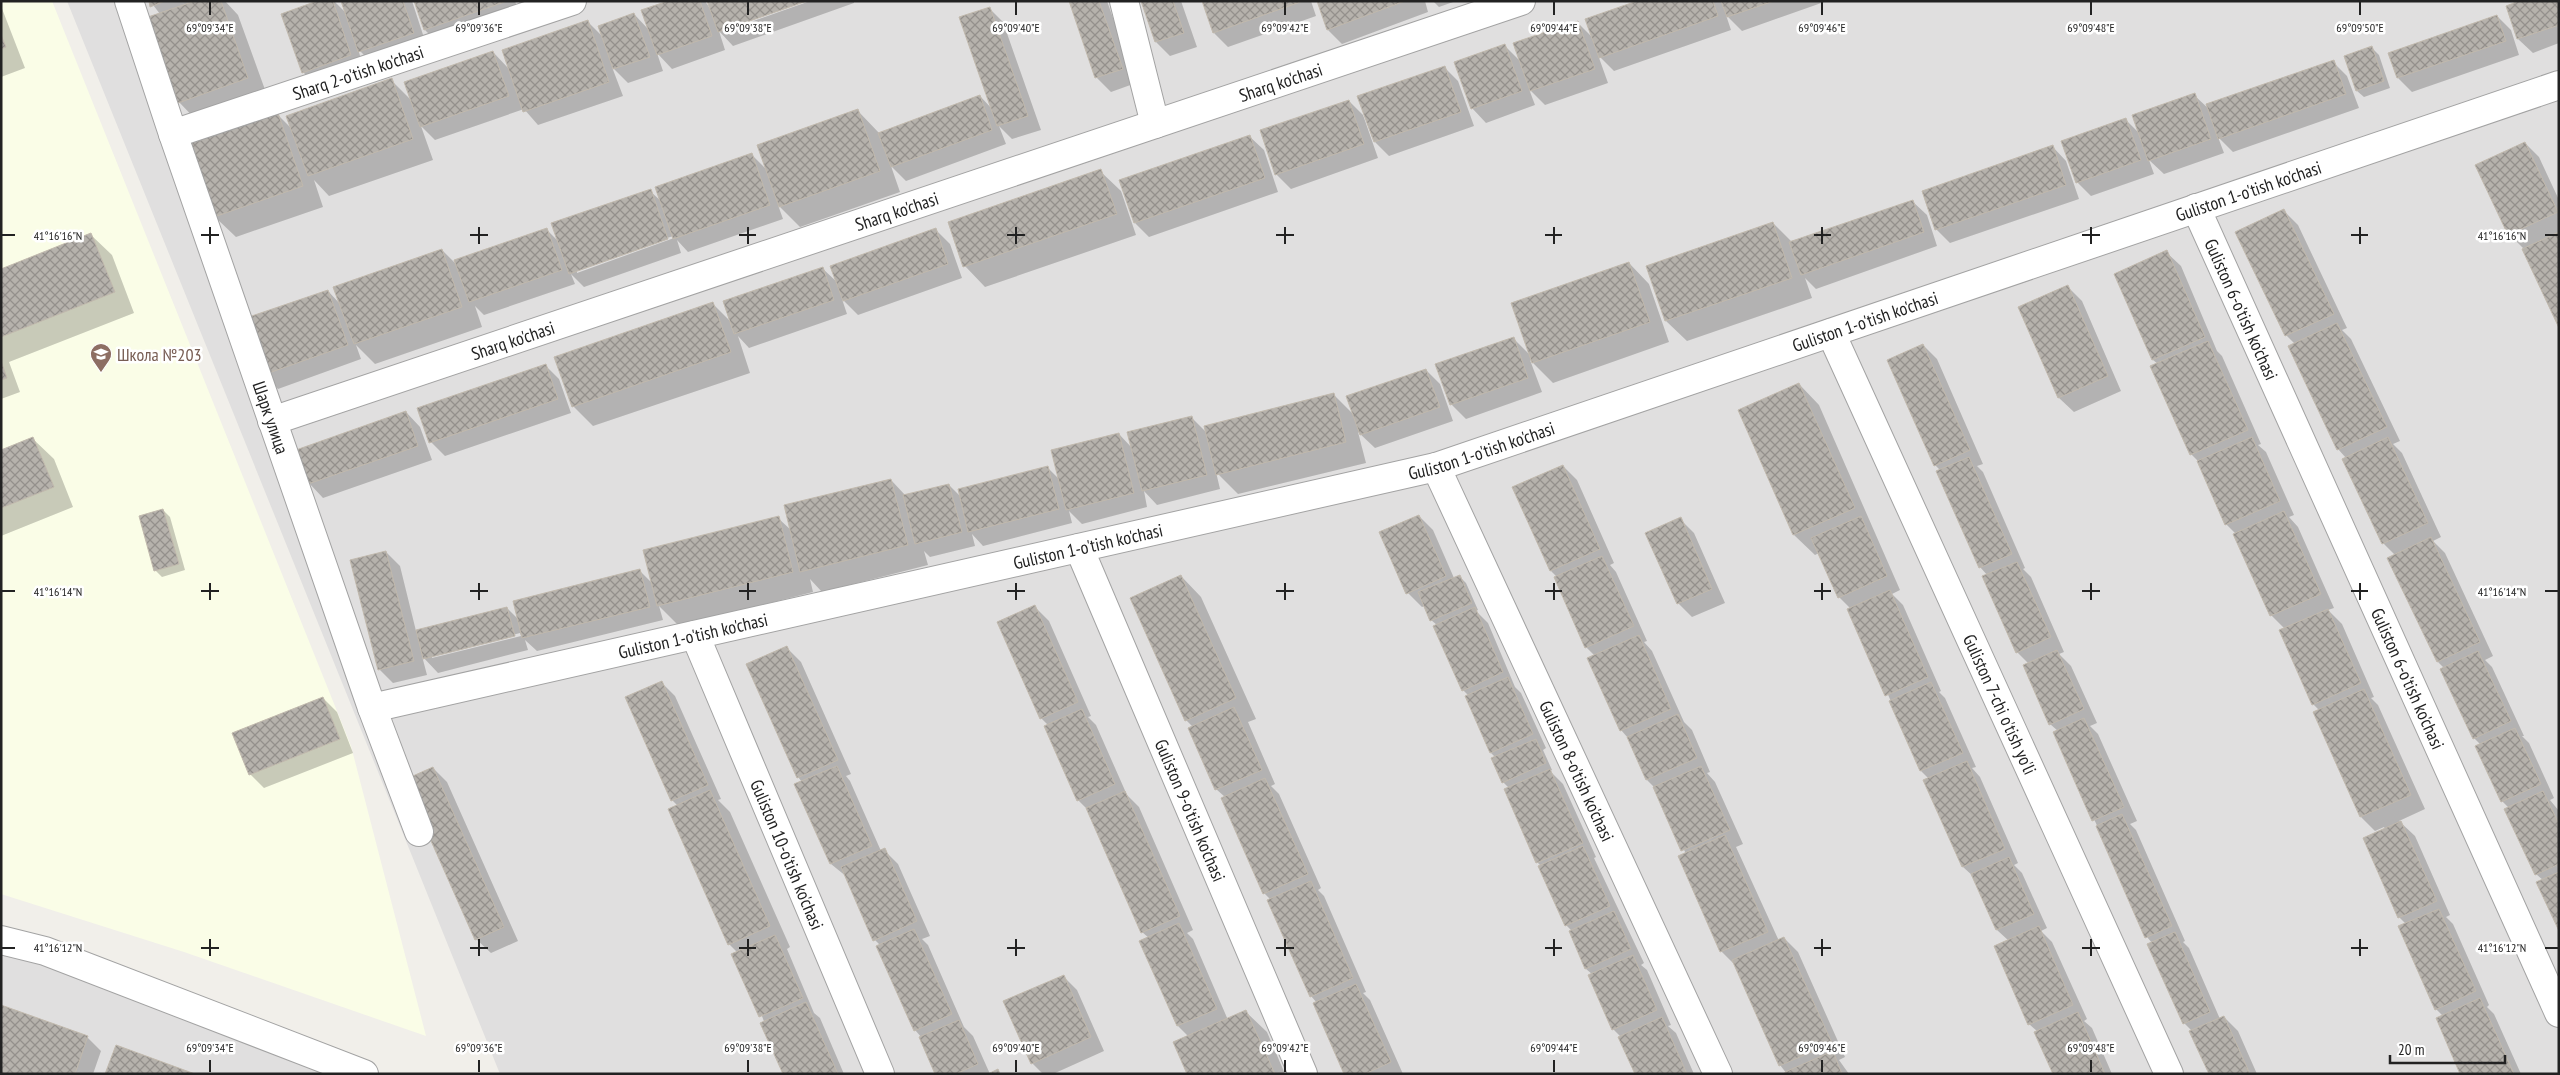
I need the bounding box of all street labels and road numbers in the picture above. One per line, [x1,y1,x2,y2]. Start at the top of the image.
street label: Sharq 2-o'tish ko'chasi [289,40,427,105]
street label: Sharq ko'chasi [1236,57,1325,107]
street label: Guliston 1-o'tish ko'chasi [2172,155,2324,226]
street label: Sharq ko'chasi [852,186,941,236]
street label: Guliston 6-o'tish ko'chasi [2200,235,2283,383]
street label: Guliston 1-o'tish ko'chasi [1789,286,1941,357]
street label: Sharq ko'chasi [468,315,557,365]
street label: Шарк улица [248,378,294,457]
street label: Guliston 1-o'tish ko'chasi [1406,416,1557,484]
street label: Guliston 1-o'tish ko'chasi [1011,518,1165,574]
street label: Guliston 6-o'tish ko'chasi [2366,604,2450,753]
street label: Guliston 1-o'tish ko'chasi [616,607,770,663]
street label: Guliston 7-chi o'tish yo'li [1958,630,2042,778]
street label: Guliston 8-o'tish ko'chasi [1535,697,1620,845]
street label: Guliston 9-o'tish ko'chasi [1150,736,1231,885]
street label: Guliston 10-o'tish ko'chasi [746,776,829,933]

